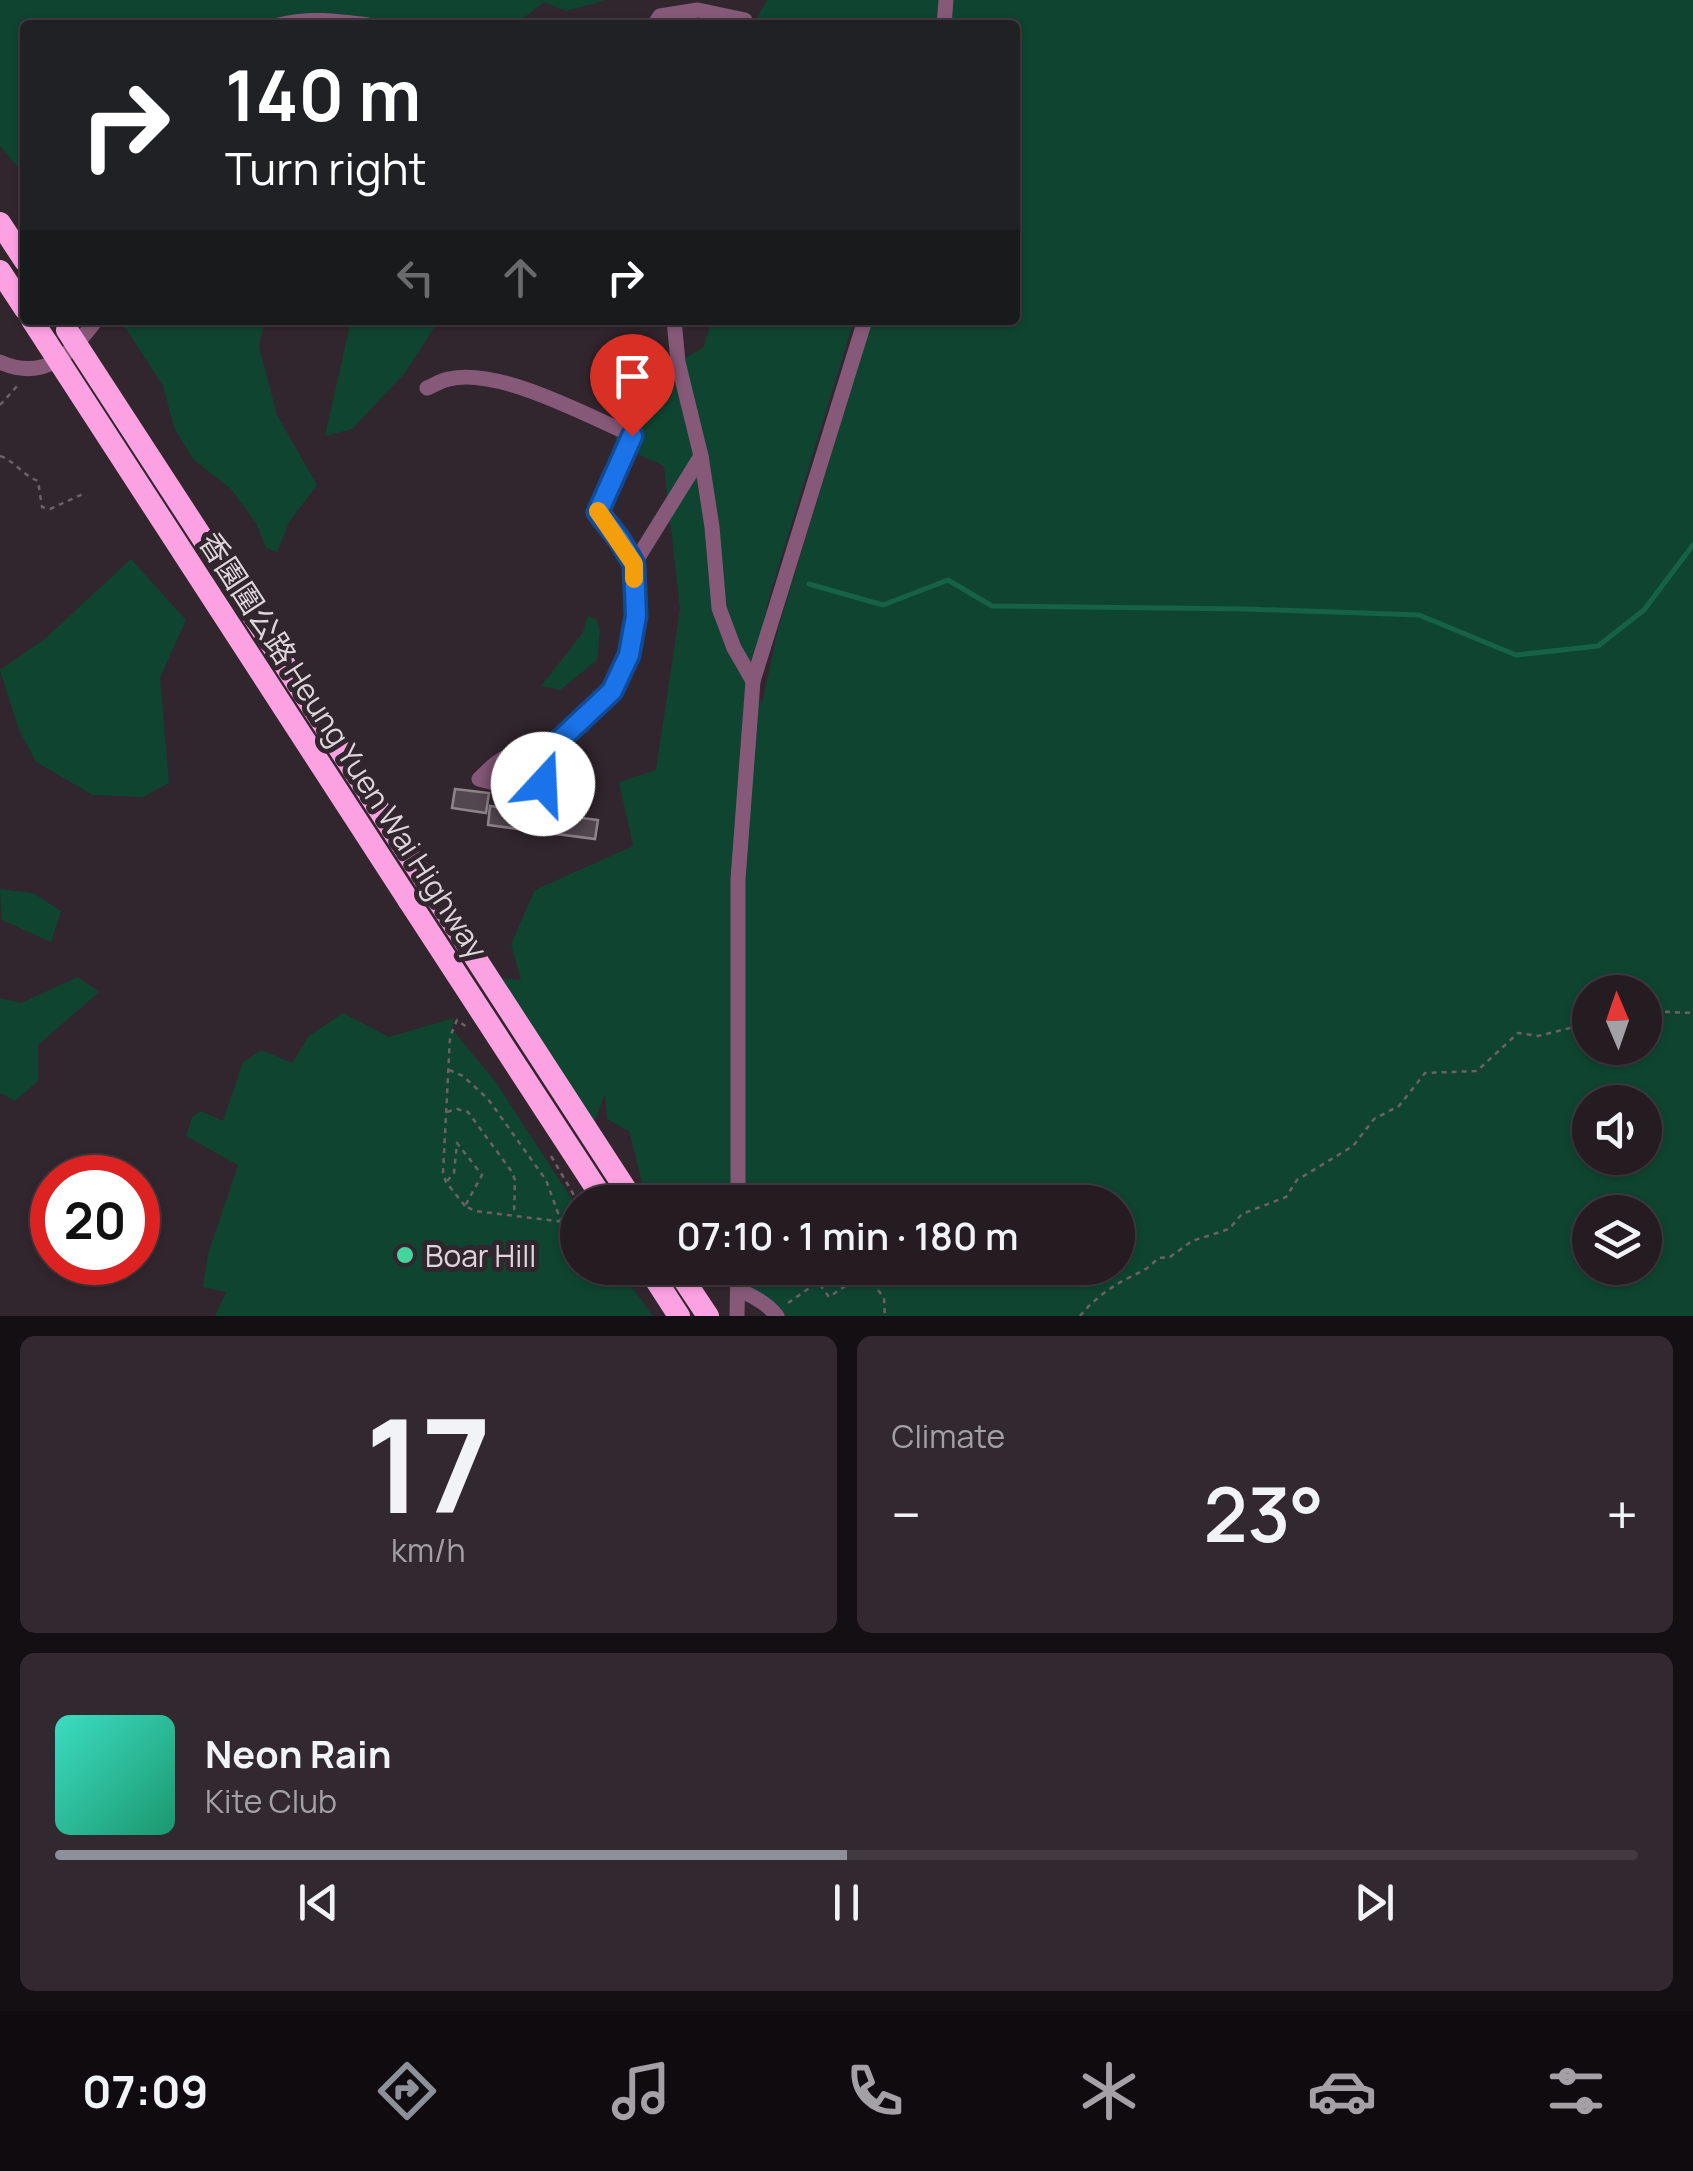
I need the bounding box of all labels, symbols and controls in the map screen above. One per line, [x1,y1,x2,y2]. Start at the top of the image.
text: 140 m [225,46,421,142]
icon: right [60,60,190,190]
text: Turn right [225,137,426,199]
icon: left [388,250,443,305]
icon: ahead [493,250,548,305]
icon: right [598,250,653,305]
pin [590,334,675,437]
icon: arrive [605,349,660,404]
street label: 香園圍公路 Heung Yuen Wai Highway [190,524,498,966]
position arrow [491,732,595,836]
north arrow [1572,975,1662,1065]
map controls [1572,975,1662,1285]
button: sound [1572,1085,1662,1175]
speed limit sign: 20 [30,1155,160,1285]
button: layers [1572,1195,1662,1285]
text: 07:10 · 1 min · 180 m [677,1209,1018,1261]
place label: Boar Hill [425,1235,536,1276]
marker: Boar Hill [394,1244,416,1266]
text: 17 [365,1374,491,1552]
text: Climate [892,1414,1005,1458]
text: 23° [1203,1462,1324,1565]
text: − [892,1476,921,1552]
text: + [1606,1476,1638,1552]
text: km/h [391,1528,465,1572]
text: Neon Rain [205,1727,391,1779]
text: Kite Club [205,1779,337,1823]
icon: previous [291,1875,346,1930]
icon: pause [819,1875,874,1930]
icon: next [1347,1875,1402,1930]
icon: directions [372,2056,442,2126]
icon: music [606,2056,676,2126]
icon: phone [840,2056,910,2126]
icon: climate [1074,2056,1144,2126]
icon: car [1307,2056,1377,2126]
icon: filters [1541,2056,1611,2126]
text: 07:09 [82,2060,208,2122]

